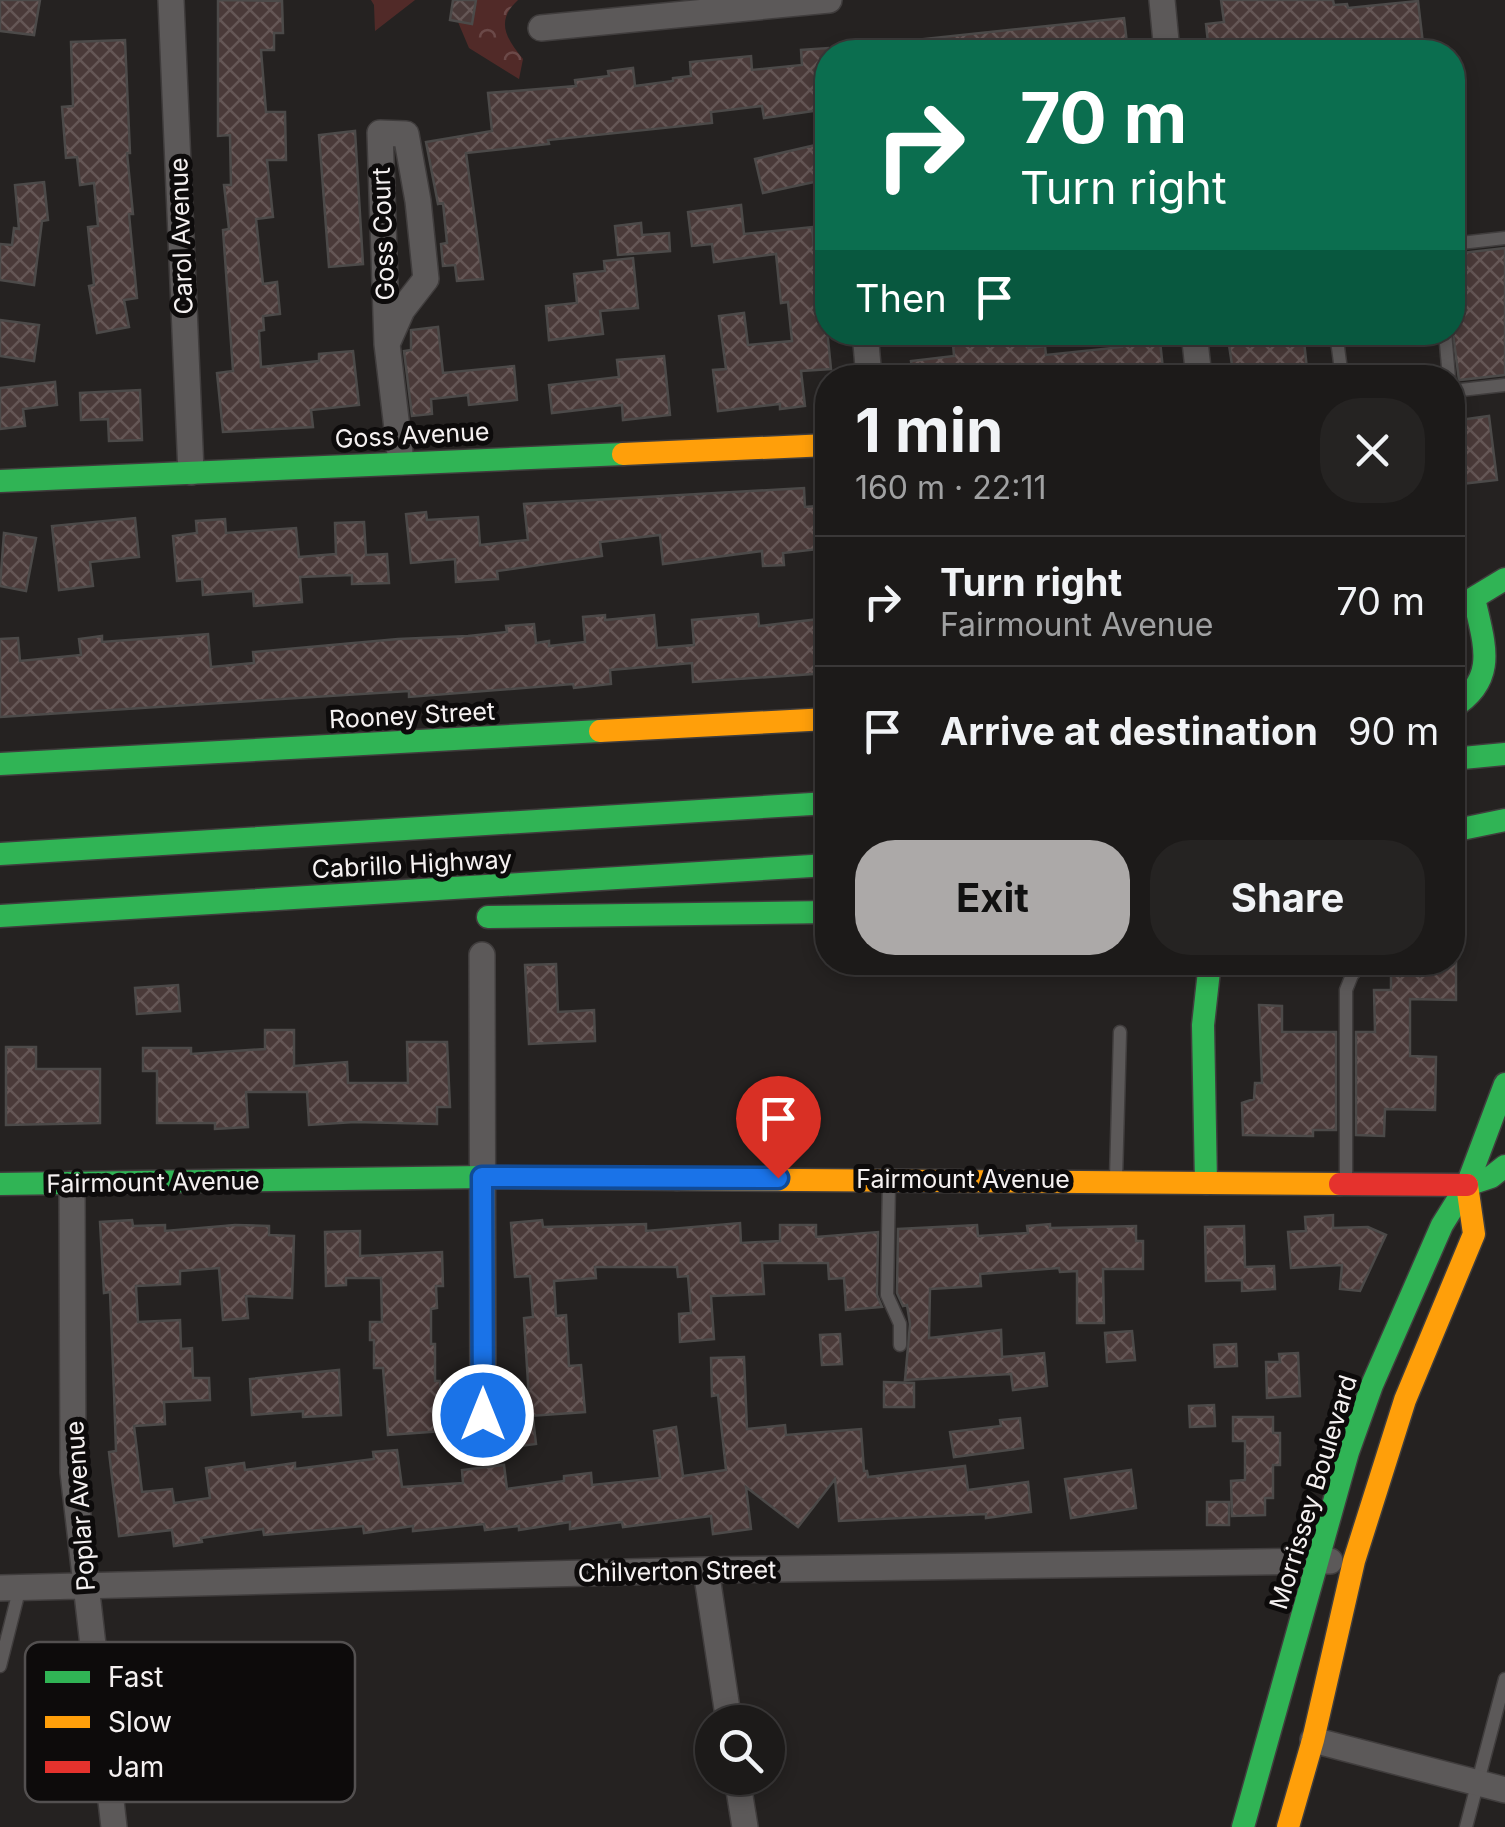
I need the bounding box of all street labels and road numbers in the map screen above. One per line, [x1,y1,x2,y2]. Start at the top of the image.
street label: Carol Avenue [163,157,199,315]
street label: Goss Court [366,167,400,301]
street label: Goss Avenue [334,416,490,454]
street label: Rooney Street [328,696,496,734]
street label: Cabrillo Highway [311,844,513,884]
street label: Fairmount Avenue [856,1164,1070,1194]
street label: Fairmount Avenue [46,1165,260,1199]
street label: Morrissey Boulevard [1263,1371,1363,1613]
street label: Poplar Avenue [59,1420,101,1592]
street label: Chilverton Street [578,1554,776,1588]

